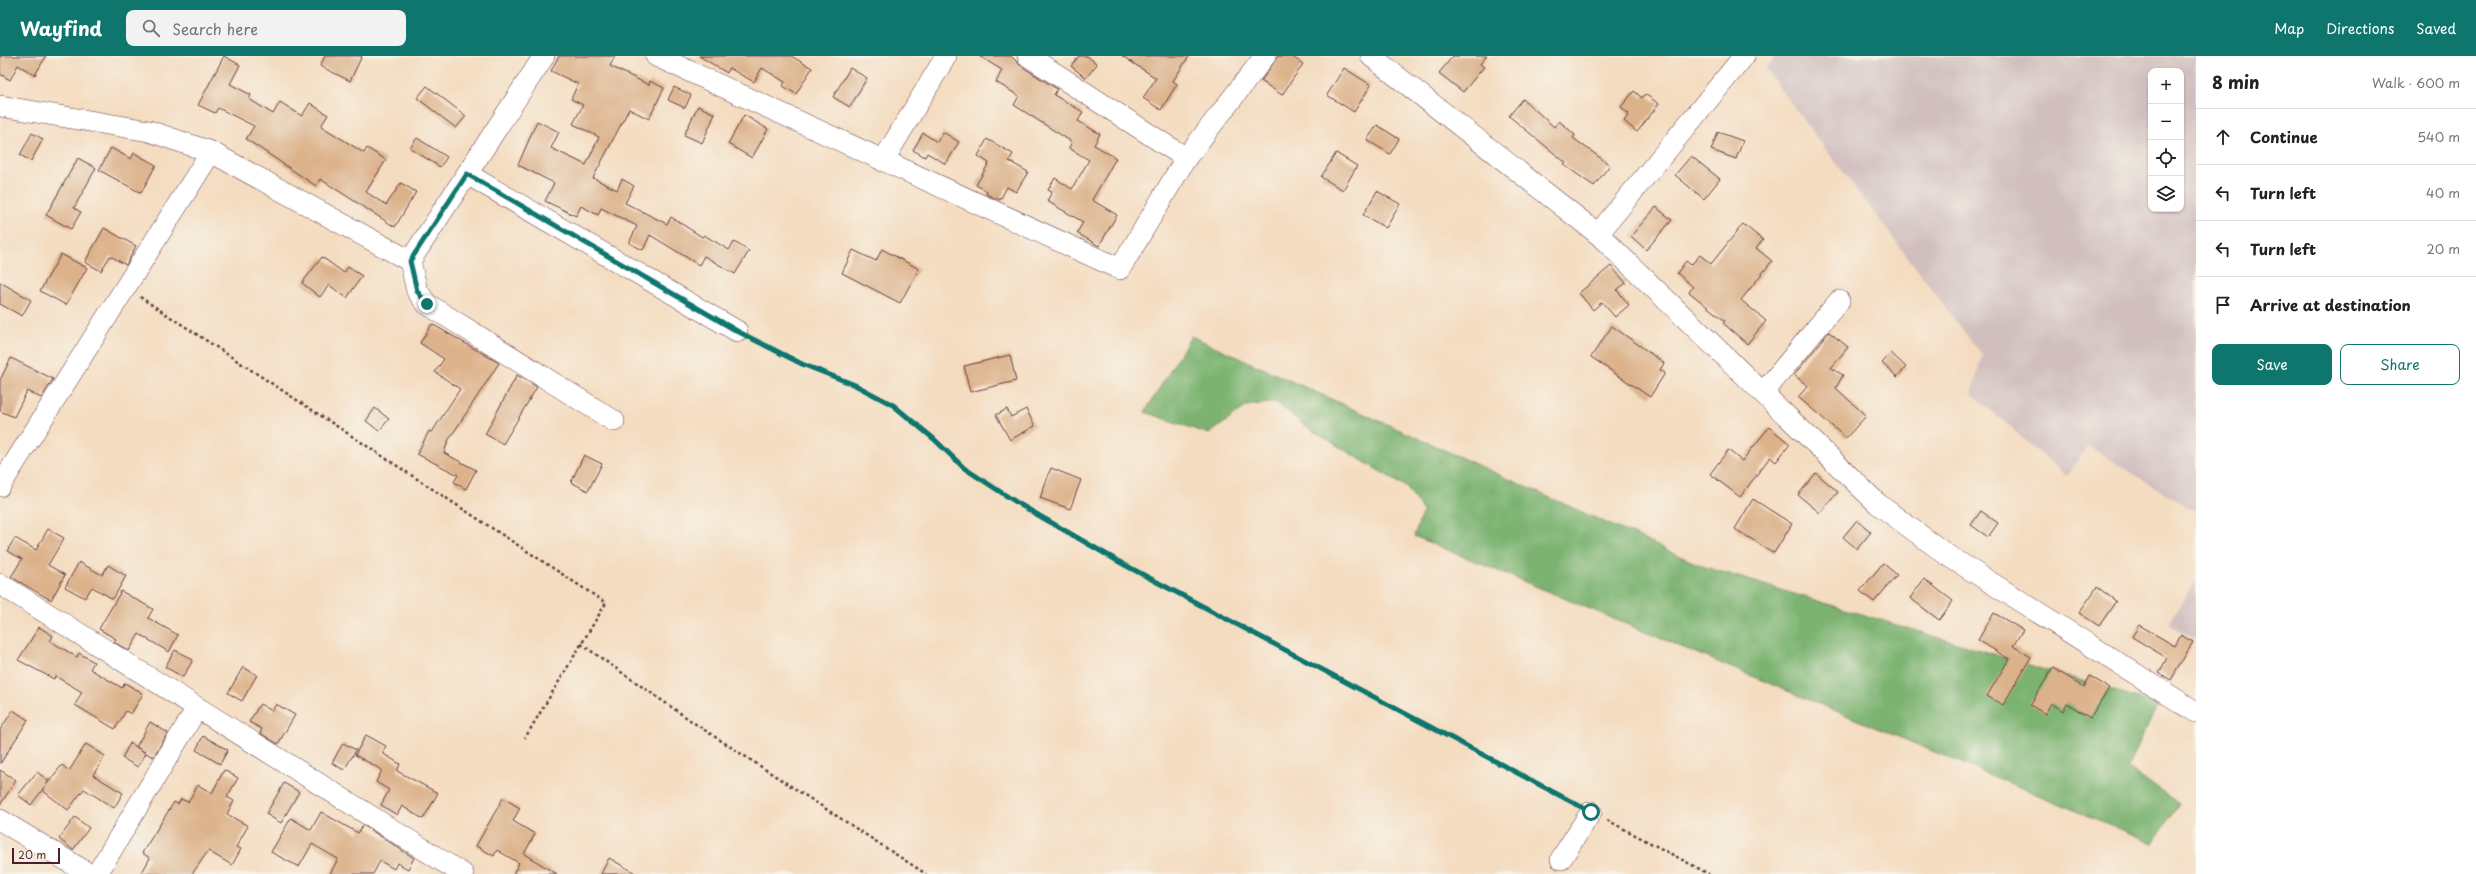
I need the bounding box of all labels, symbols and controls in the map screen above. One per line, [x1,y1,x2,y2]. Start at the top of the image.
search box [126,10,406,46]
text: Wayfind [20,14,102,42]
icon: search [140,17,162,39]
text: Search here [172,17,258,40]
text: Map [2274,18,2304,39]
text: Directions [2326,18,2394,39]
text: Saved [2416,18,2456,39]
map controls [2148,68,2184,212]
button: + [2148,68,2184,104]
text: 8 min [2212,69,2260,95]
text: Walk · 600 m [2372,73,2460,92]
button: − [2148,104,2184,140]
text: Continue [2250,125,2318,148]
icon: ahead [2212,126,2234,148]
text: 540 m [2417,127,2460,146]
button: locate [2148,140,2184,176]
button: layers [2148,176,2184,212]
text: Turn left [2250,181,2316,204]
icon: left [2212,182,2234,204]
text: 40 m [2426,183,2460,202]
text: Turn left [2250,237,2316,260]
icon: left [2212,238,2234,260]
text: 20 m [2426,239,2460,258]
text: Arrive at destination [2250,293,2411,316]
icon: arrive [2212,294,2234,316]
route end [418,295,436,313]
button: Save [2212,344,2332,385]
button: Share [2340,344,2460,385]
route start [1582,803,1600,821]
scale bar [12,846,60,865]
text: 20 m [18,846,46,863]

